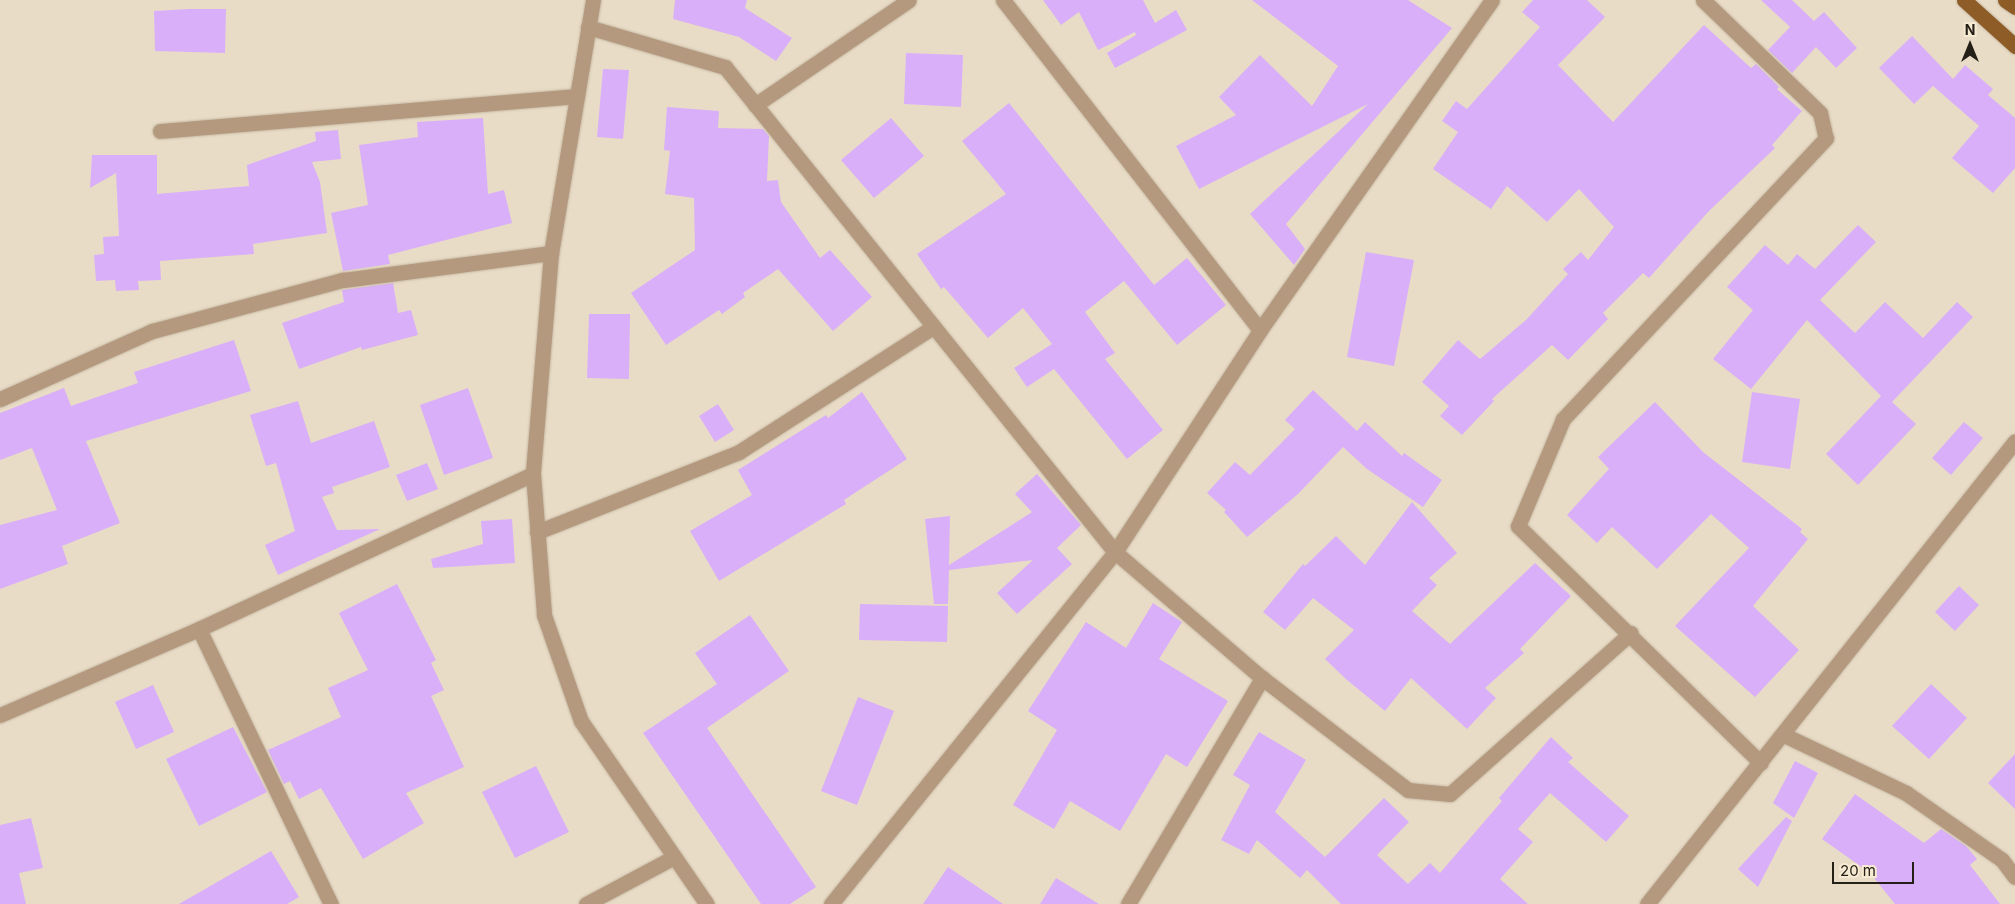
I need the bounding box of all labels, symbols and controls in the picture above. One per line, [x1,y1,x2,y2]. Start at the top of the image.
north arrow [1945,20,1995,70]
text: N [1965,21,1975,38]
scale bar [1835,852,1918,884]
text: 20 m [1840,861,1876,880]

